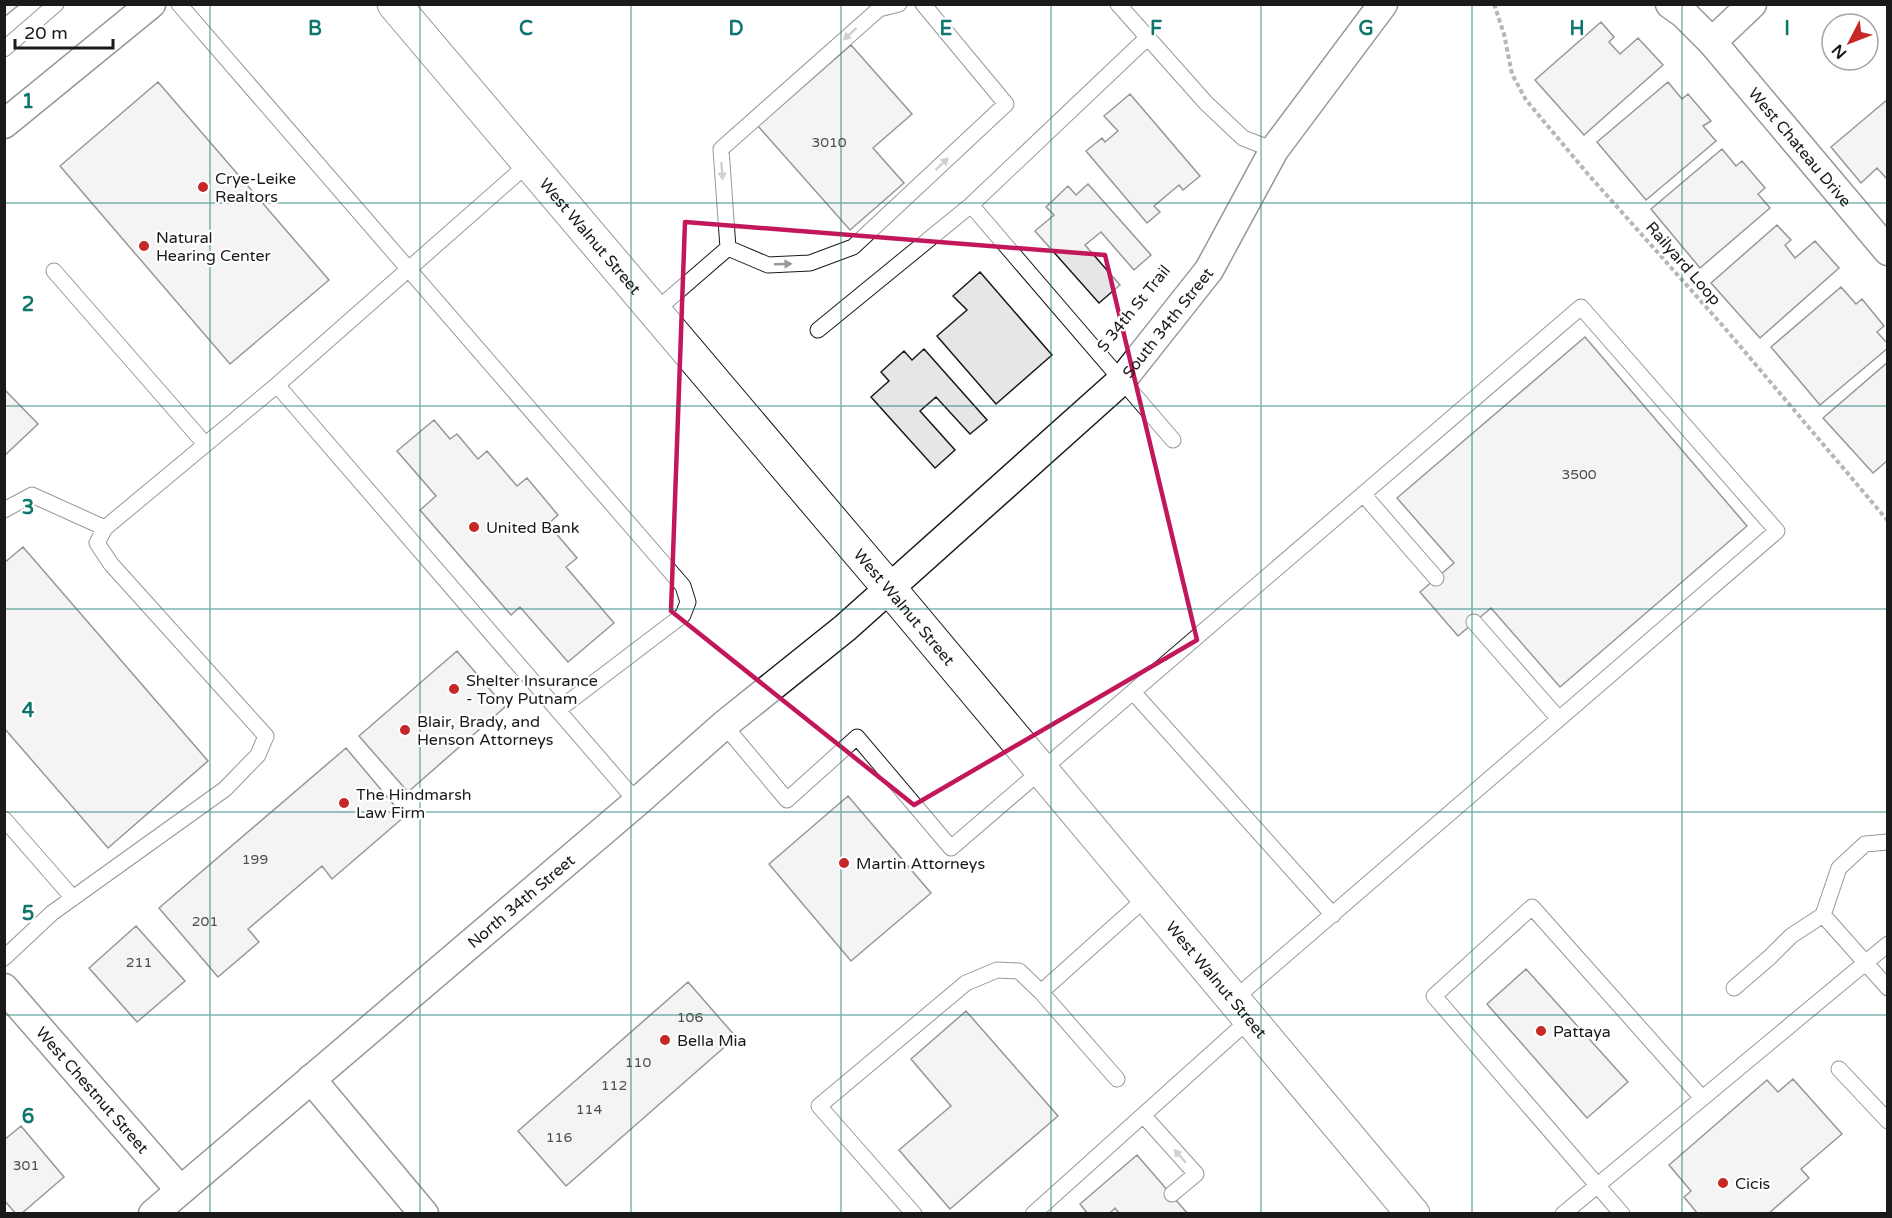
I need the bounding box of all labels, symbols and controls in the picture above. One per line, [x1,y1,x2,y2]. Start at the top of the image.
scale bar [15,12,112,50]
north arrow [1820,12,1880,72]
text: B [308,17,322,41]
text: C [519,17,533,41]
text: D [728,17,744,41]
text: E [940,17,953,41]
text: F [1150,17,1162,41]
text: G [1358,17,1374,41]
text: H [1569,17,1585,41]
text: I [1784,17,1790,41]
text: 20 m [24,22,68,44]
one-way arrow [843,27,858,40]
text: N [1828,40,1851,63]
street label: West Chateau Drive [1744,84,1855,211]
text: 1 [22,90,34,114]
house number: 3010 [811,134,847,151]
one-way arrow [934,158,949,171]
one-way arrow [717,161,727,180]
place label: Crye-Leike Realtors [215,169,296,207]
street label: West Walnut Street [535,174,645,299]
marker: Crye-Leike Realtors [196,180,210,194]
street label: Railyard Loop [1641,218,1725,310]
place label: Natural Hearing Center [156,228,272,266]
marker: Natural Hearing Center [137,239,151,253]
one-way arrow [773,260,792,269]
street label: S 34th St Trail [1093,261,1175,356]
street label: South 34th Street [1118,264,1218,382]
text: 2 [22,293,34,317]
house number: 3500 [1561,466,1597,483]
text: 3 [22,496,34,520]
place label: United Bank [486,518,580,538]
marker: United Bank [467,520,481,534]
street label: West Walnut Street [849,545,959,670]
place label: Shelter Insurance - Tony Putnam [466,671,598,709]
marker: Shelter Insurance - Tony Putnam [447,682,461,696]
text: 4 [22,699,35,723]
place label: Blair, Brady, and Henson Attorneys [417,712,554,750]
marker: Blair, Brady, and Henson Attorneys [398,723,412,737]
place label: The Hindmarsh Law Firm [356,785,472,823]
marker: The Hindmarsh Law Firm [337,796,351,810]
street label: North 34th Street [464,850,579,953]
house number: 199 [242,851,268,868]
place label: Martin Attorneys [856,854,985,874]
marker: Martin Attorneys [837,856,851,870]
text: 5 [22,902,34,926]
house number: 201 [192,913,218,930]
street label: West Walnut Street [1161,917,1271,1043]
house number: 211 [126,954,152,971]
house number: 106 [677,1009,703,1026]
place label: Pattaya [1553,1022,1611,1042]
street label: West Chestnut Street [31,1023,153,1158]
marker: Pattaya [1534,1024,1548,1038]
place label: Bella Mia [677,1031,746,1051]
marker: Bella Mia [658,1033,672,1047]
house number: 110 [625,1054,651,1071]
house number: 112 [601,1077,627,1094]
house number: 114 [576,1101,602,1118]
text: 6 [22,1105,34,1129]
house number: 116 [546,1129,572,1146]
one-way arrow [1174,1149,1187,1164]
house number: 301 [13,1157,39,1174]
place label: Cicis [1735,1174,1770,1194]
marker: Cicis [1716,1176,1730,1190]

